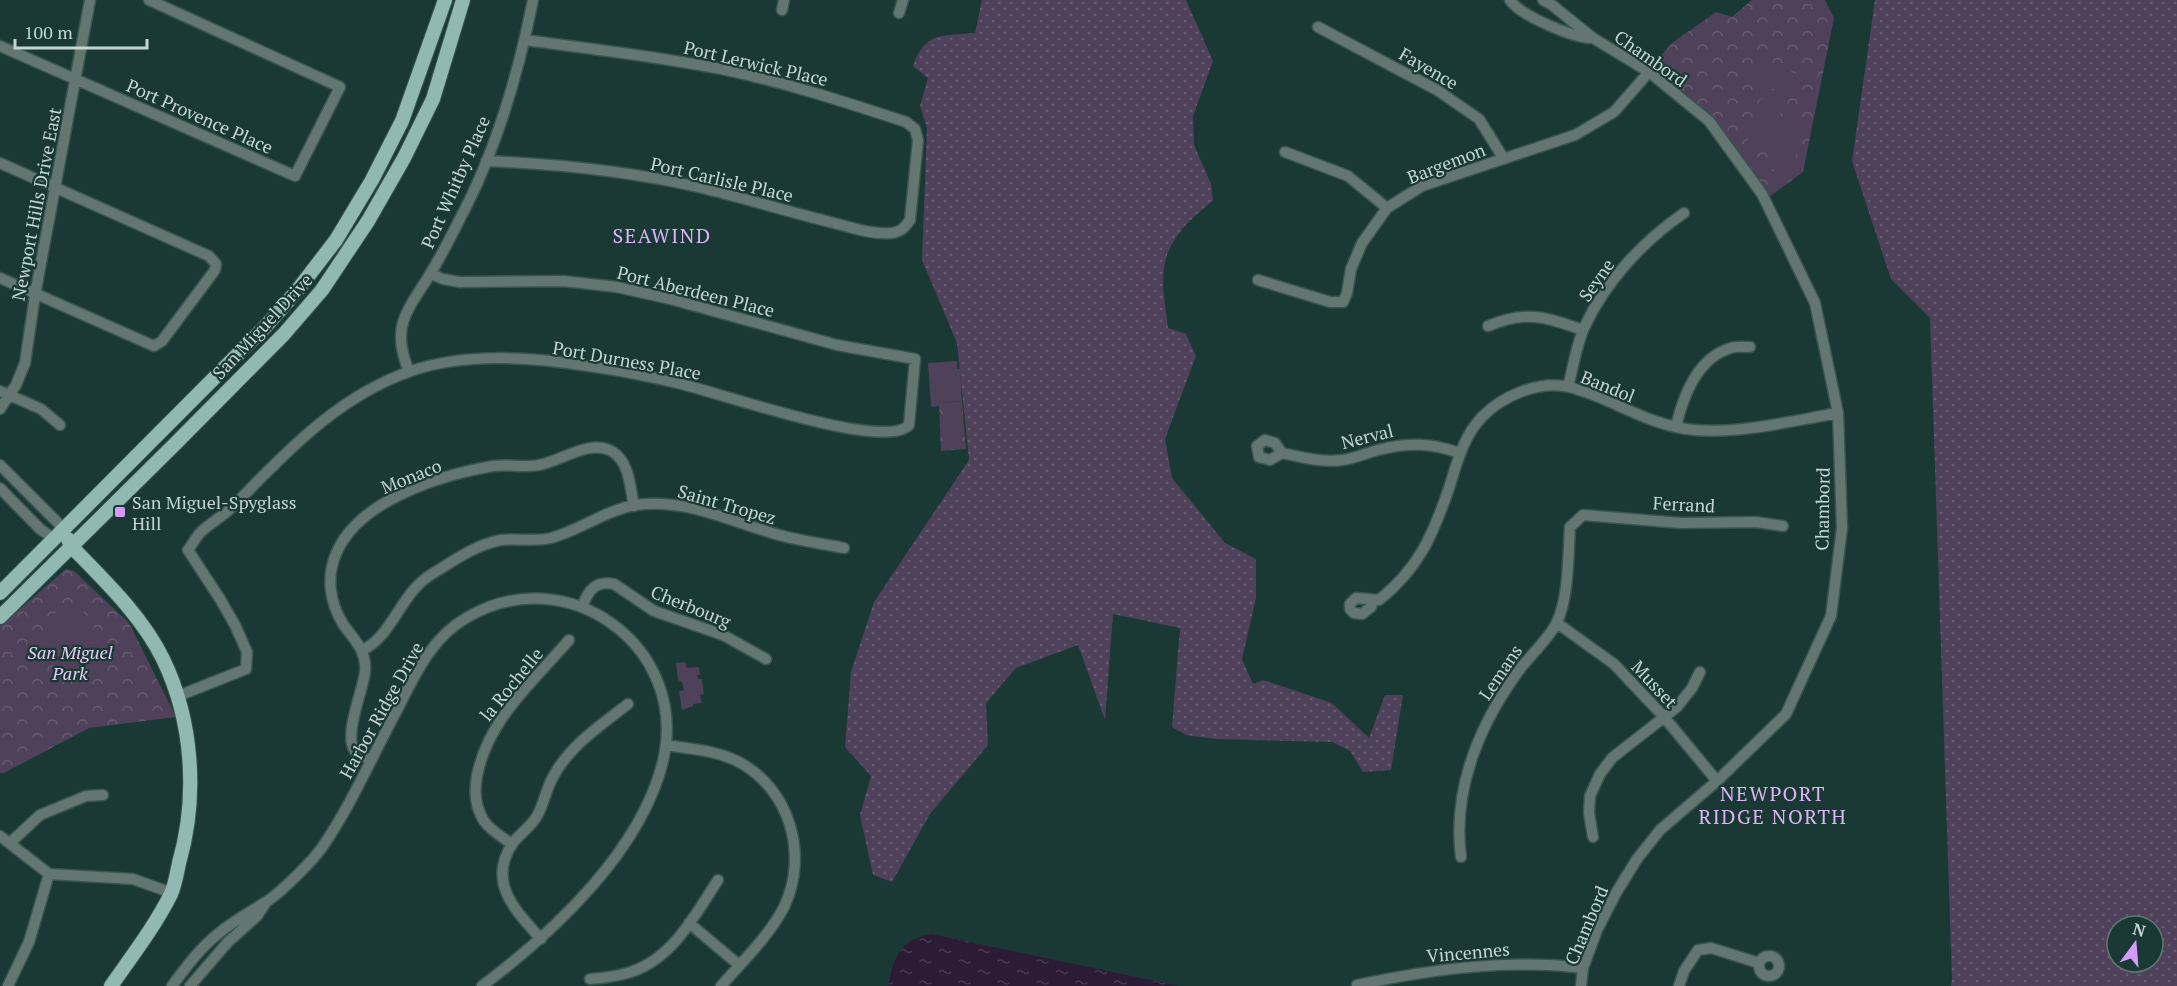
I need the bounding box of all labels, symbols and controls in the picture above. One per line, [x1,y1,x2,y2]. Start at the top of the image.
scale bar [15,12,147,50]
text: 100 m [24,20,73,44]
street label: Chambord [1610,24,1692,92]
street label: Port Lerwick Place [682,35,830,91]
street label: Fayence [1395,41,1463,95]
street label: Port Provence Place [123,73,277,159]
street label: Newport Hills Drive East [5,105,67,303]
street label: Port Whitby Place [415,112,495,252]
street label: Bargemon [1404,137,1489,189]
street label: Port Carlisle Place [648,151,796,207]
district label: SEAWIND [612,222,712,249]
street label: Seyne [1573,254,1619,306]
street label: Port Aberdeen Place [615,260,777,322]
street label: San Miguel Drive [207,268,317,384]
street label: Port Durness Place [551,335,703,385]
street label: Bandol [1577,364,1639,408]
street label: Nerval [1338,418,1396,454]
street label: Monaco [377,453,445,499]
street label: Chambord [1809,467,1835,551]
street label: Saint Tropez [675,479,779,529]
place label: San Miguel-Spyglass Hill [132,490,297,535]
street label: Ferrand [1652,490,1716,518]
marker: San Miguel-Spyglass Hill [113,505,127,519]
street label: Cherbourg [647,579,735,633]
street label: Harbor Ridge Drive [333,637,429,783]
park label: San Miguel Park [27,640,113,685]
street label: Lemans [1473,640,1527,704]
street label: la Rochelle [474,642,548,726]
street label: Musset [1627,655,1684,713]
district label: NEWPORT RIDGE NORTH [1699,780,1847,830]
street label: Chambord [1559,882,1613,968]
north arrow [2105,914,2165,974]
text: N [2130,917,2148,942]
street label: Vincennes [1425,936,1511,968]

